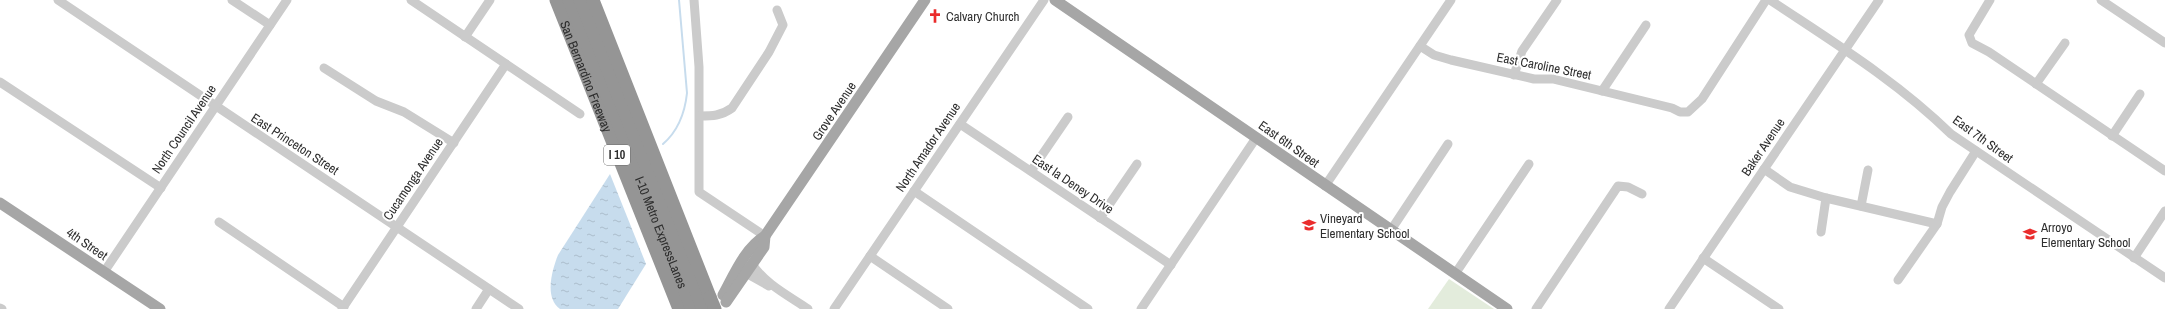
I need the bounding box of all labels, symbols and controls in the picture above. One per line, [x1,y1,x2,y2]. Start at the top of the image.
church icon: Calvary Church [927,8,943,24]
place label: Calvary Church [946,8,1020,25]
street label: San Bernardino Freeway [556,18,616,135]
street label: East Caroline Street [1495,48,1593,84]
street label: Grove Avenue [808,78,860,144]
street label: North Council Avenue [148,81,220,177]
street label: North Amador Avenue [892,99,964,195]
street label: East Princeton Street [248,109,342,179]
street label: East 7th Street [1949,111,2017,167]
street label: Baker Avenue [1737,115,1789,179]
street label: East 6th Street [1255,117,1323,171]
street label: Cucamonga Avenue [379,134,447,223]
road number: I 10 [604,145,630,165]
street label: East la Deney Drive [1029,150,1117,218]
street label: I-10 Metro ExpressLanes [631,174,691,291]
place label: Vineyard Elementary School [1320,210,1409,242]
school or university icon: Vineyard Elementary School [1301,217,1317,233]
place label: Arroyo Elementary School [2040,219,2130,251]
street label: 4th Street [63,224,111,264]
school or university icon: Arroyo Elementary School [2022,226,2038,242]

